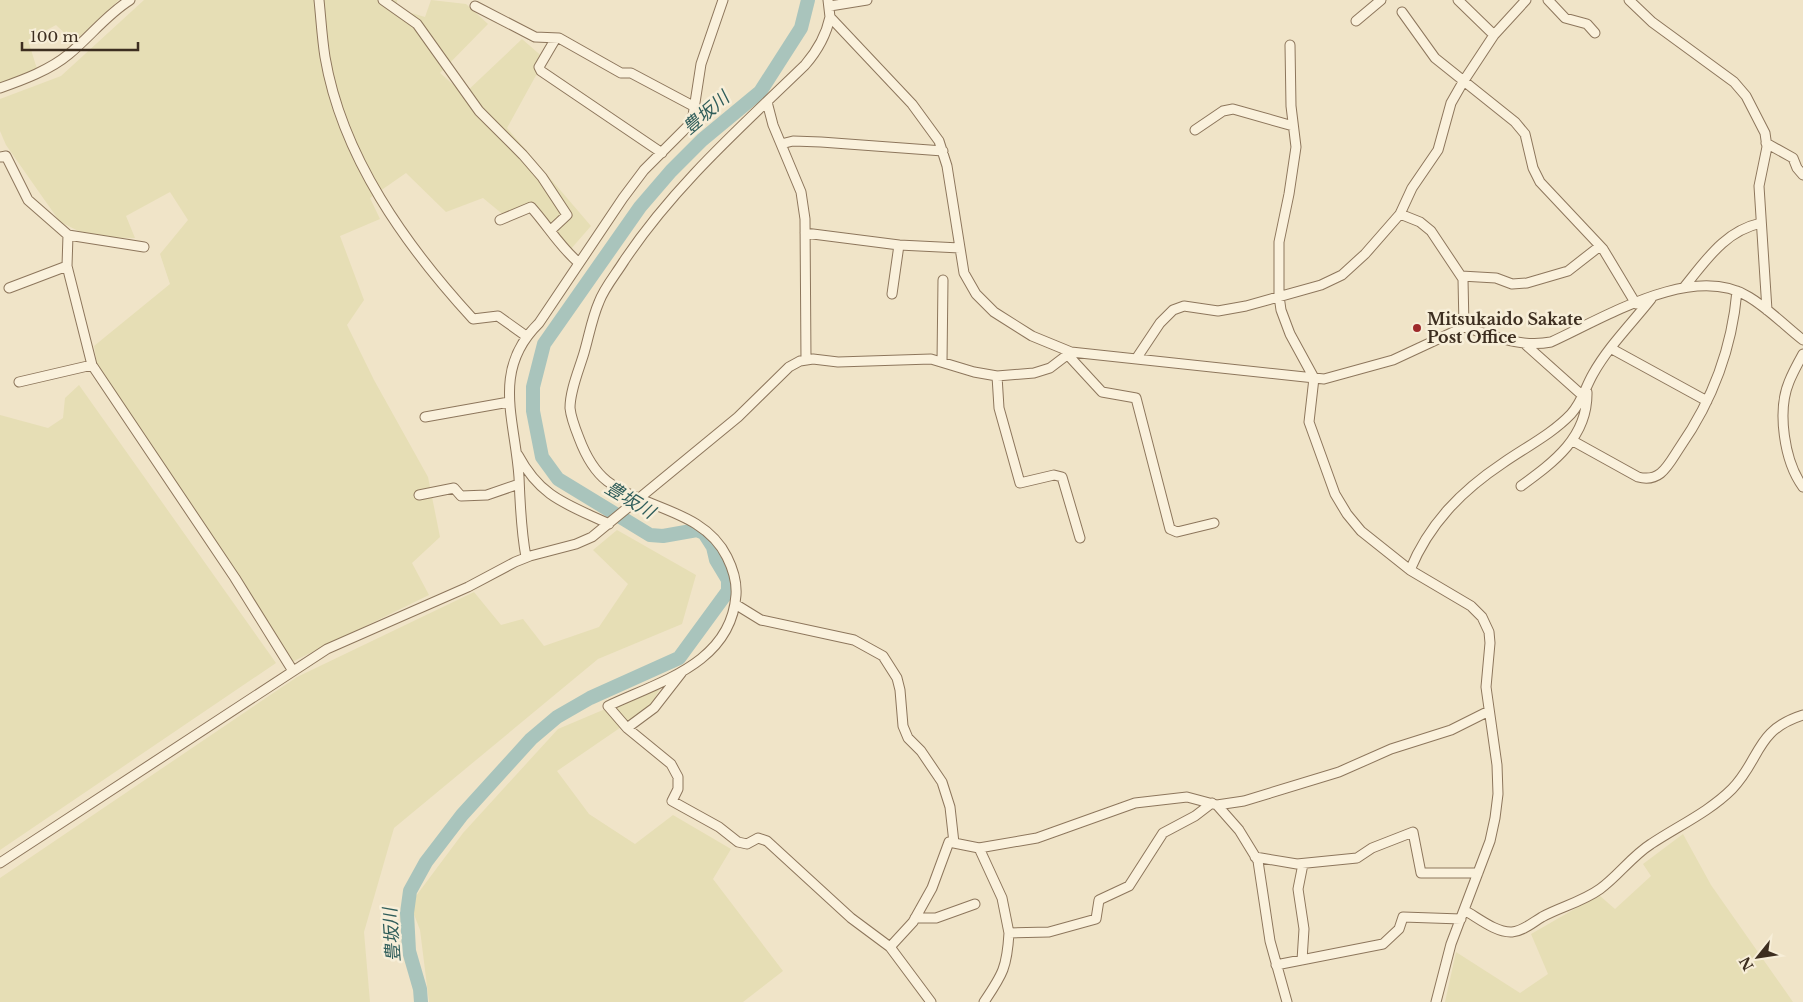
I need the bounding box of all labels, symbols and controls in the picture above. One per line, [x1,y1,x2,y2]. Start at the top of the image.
scale bar [22,20,139,52]
text: 100 m [30,27,79,46]
water label: 豊坂川 [678,86,735,139]
place label: Mitsukaido Sakate Post Office [1427,309,1583,347]
marker: Mitsukaido Sakate Post Office [1411,322,1423,334]
water label: 豊坂川 [601,477,661,524]
water label: 豊坂川 [379,905,405,963]
north arrow [1733,932,1783,982]
text: N [1736,953,1758,974]

